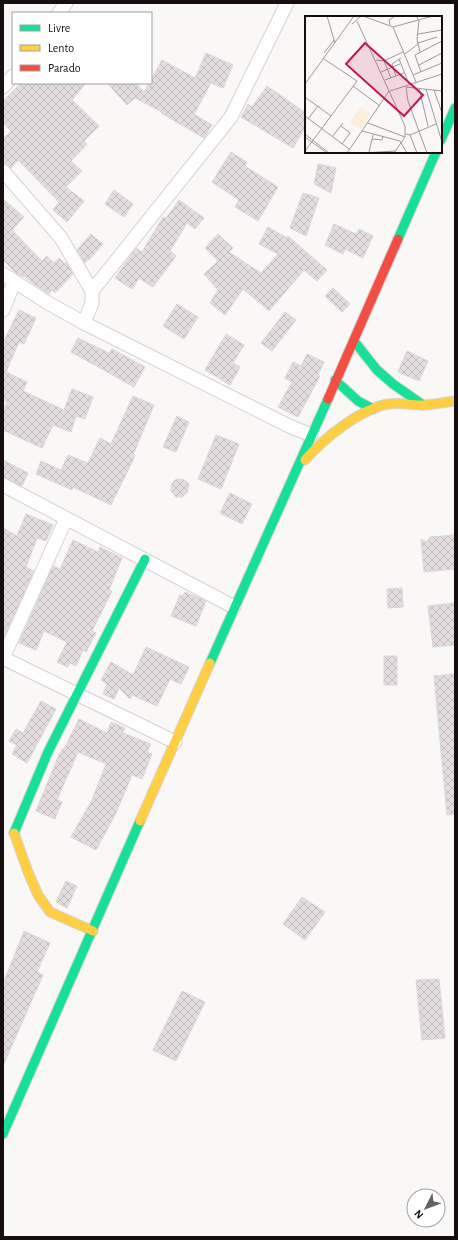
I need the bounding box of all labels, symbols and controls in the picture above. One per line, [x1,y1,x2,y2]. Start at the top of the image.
legend [12,12,152,84]
inset map [305,16,442,153]
text: Livre [48,22,70,34]
text: Lento [48,42,74,54]
text: Parado [48,62,81,74]
north arrow [406,1188,446,1228]
text: N [412,1208,426,1221]

